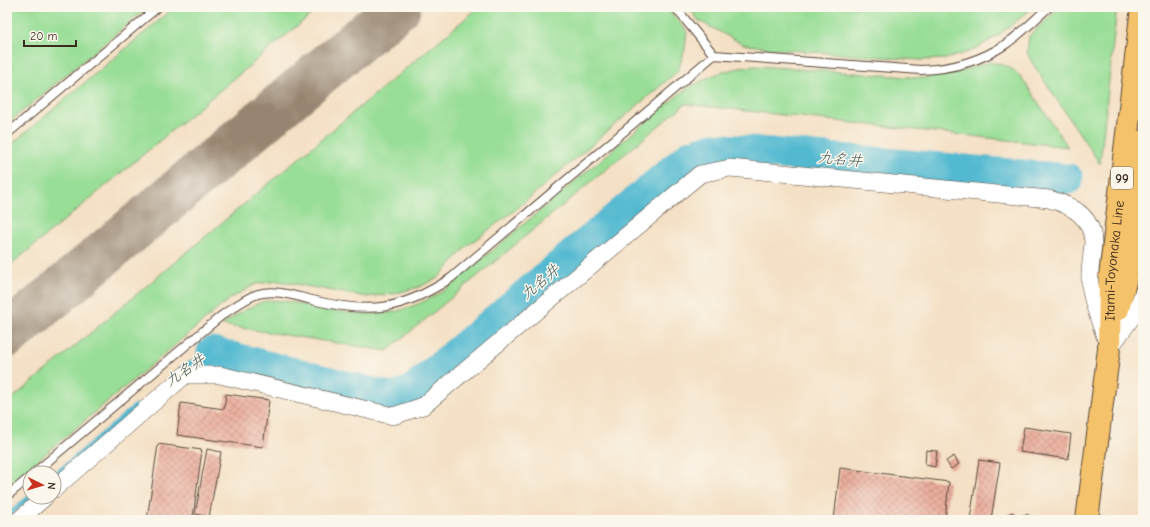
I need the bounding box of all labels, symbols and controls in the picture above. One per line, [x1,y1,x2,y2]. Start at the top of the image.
scale bar [24,22,76,48]
text: 20 m [30,29,58,43]
water label: 九名井 [817,148,864,170]
road number: 99 [1111,167,1133,189]
street label: Itami-Toyonaka Line [1101,199,1128,321]
water label: 九名井 [517,260,564,303]
water label: 九名井 [161,349,210,390]
north arrow [22,465,62,505]
text: N [45,482,58,490]

